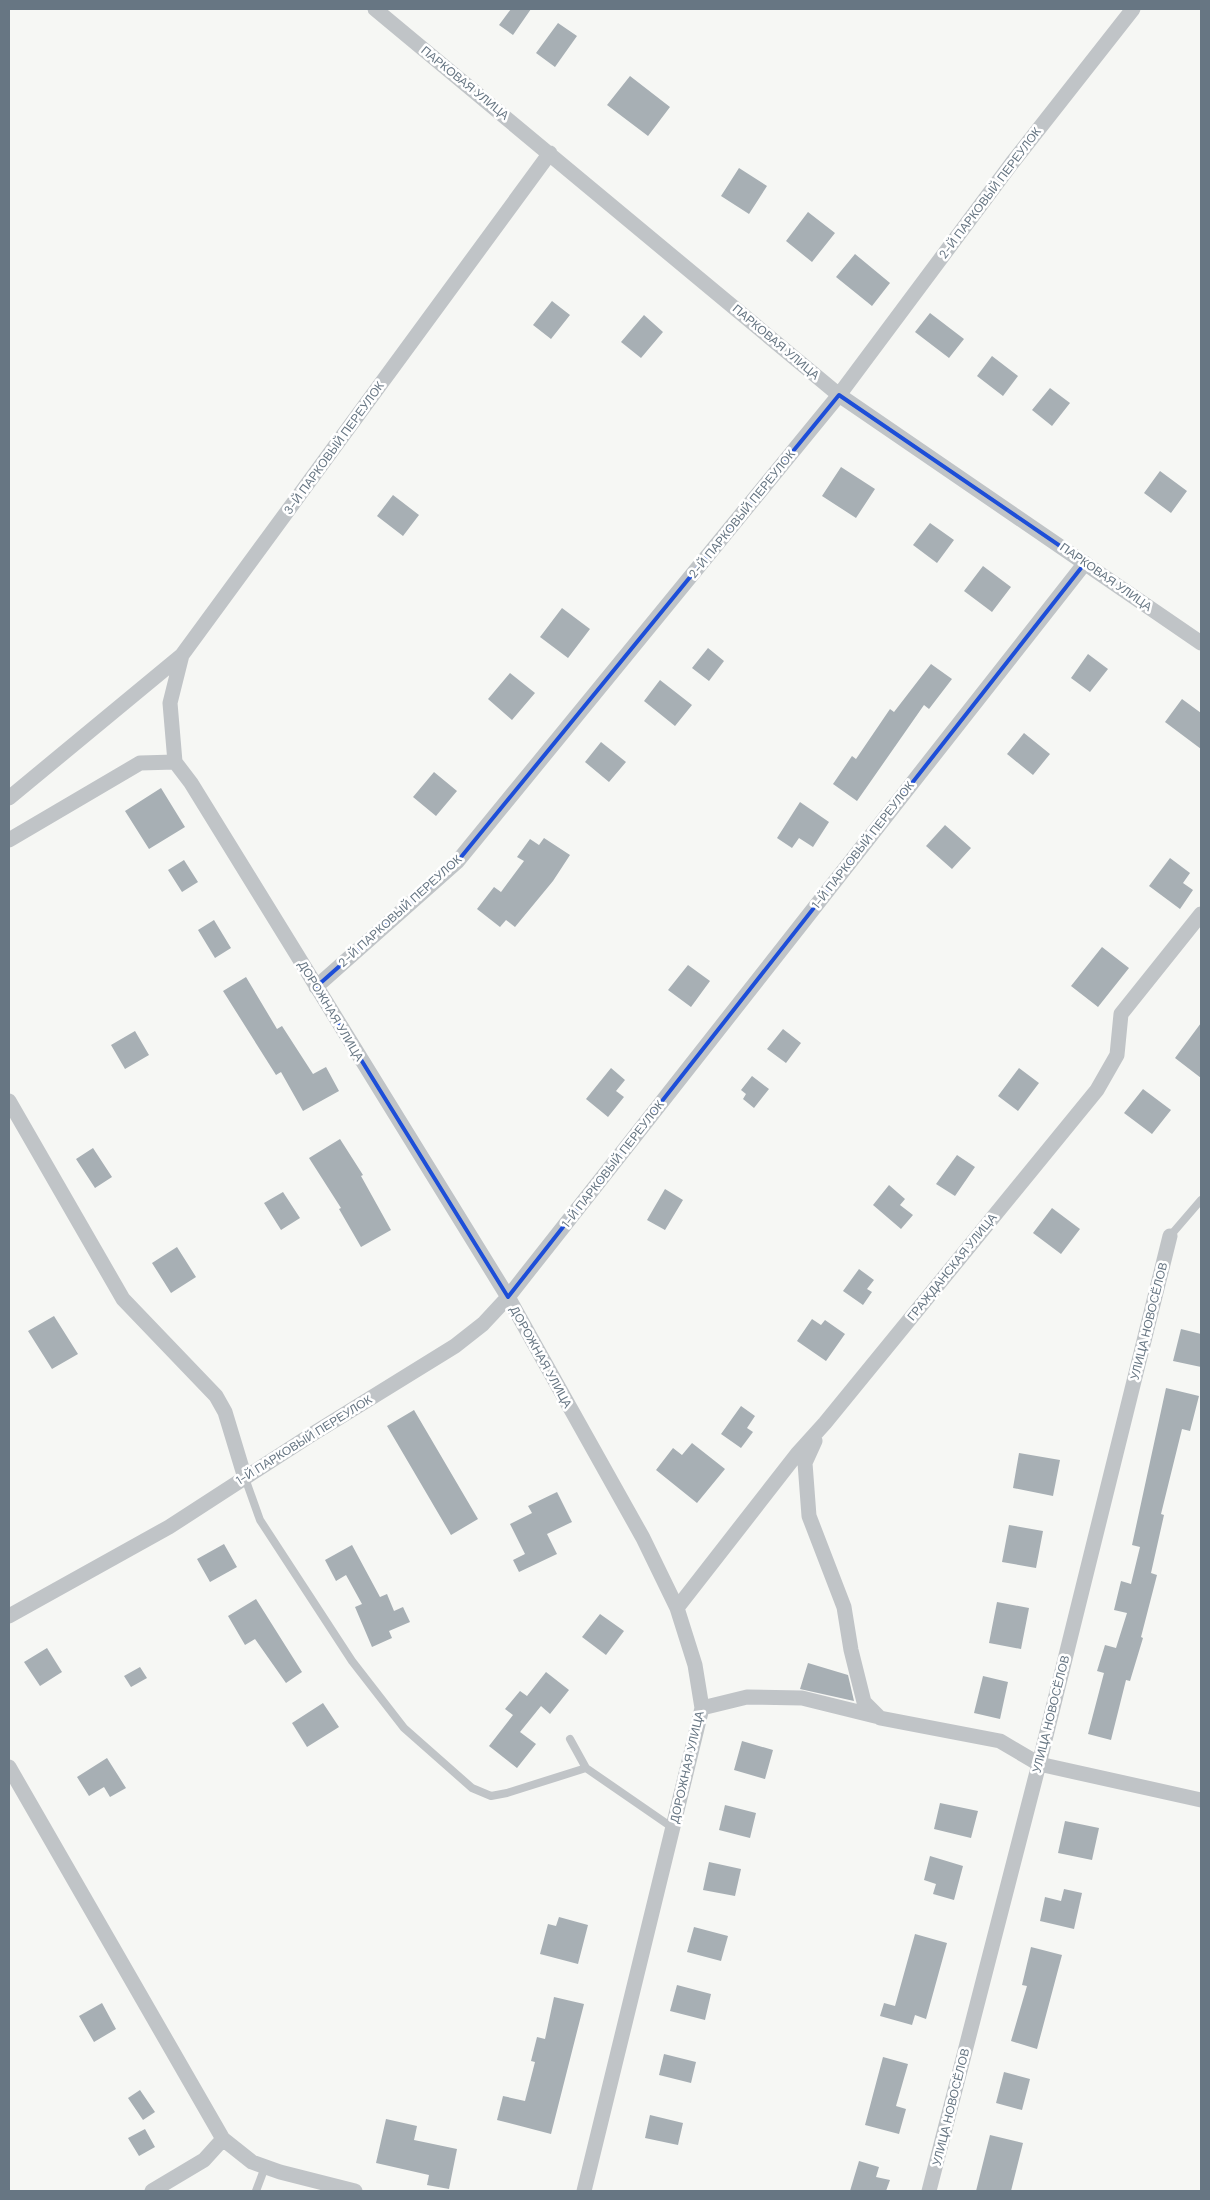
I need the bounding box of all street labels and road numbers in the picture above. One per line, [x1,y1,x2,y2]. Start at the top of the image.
street label: ПАРКОВАЯ УЛИЦА [418,43,512,123]
street label: 2-Й ПАРКОВЫЙ ПЕРЕУЛОК [935,124,1045,262]
street label: ПАРКОВАЯ УЛИЦА [729,301,823,383]
street label: 3-Й ПАРКОВЫЙ ПЕРЕУЛОК [280,378,388,518]
street label: 2-Й ПАРКОВЫЙ ПЕРЕУЛОК [685,447,799,581]
street label: ПАРКОВАЯ УЛИЦА [1057,539,1155,615]
street label: 1-Й ПАРКОВЫЙ ПЕРЕУЛОК [808,778,918,912]
street label: 2-Й ПАРКОВЫЙ ПЕРЕУЛОК [335,851,465,971]
street label: ДОРОЖНАЯ УЛИЦА [295,958,367,1064]
street label: 1-Й ПАРКОВЫЙ ПЕРЕУЛОК [558,1097,668,1231]
street label: ГРАЖДАНСКАЯ УЛИЦА [904,1210,1000,1324]
street label: УЛИЦА НОВОСЁЛОВ [1127,1261,1171,1381]
street label: ДОРОЖНАЯ УЛИЦА [506,1303,576,1411]
street label: 1-Й ПАРКОВЫЙ ПЕРЕУЛОК [233,1392,375,1488]
street label: УЛИЦА НОВОСЁЛОВ [1029,1654,1073,1774]
street label: ДОРОЖНАЯ УЛИЦА [666,1709,708,1825]
street label: УЛИЦА НОВОСЁЛОВ [929,2047,973,2167]

